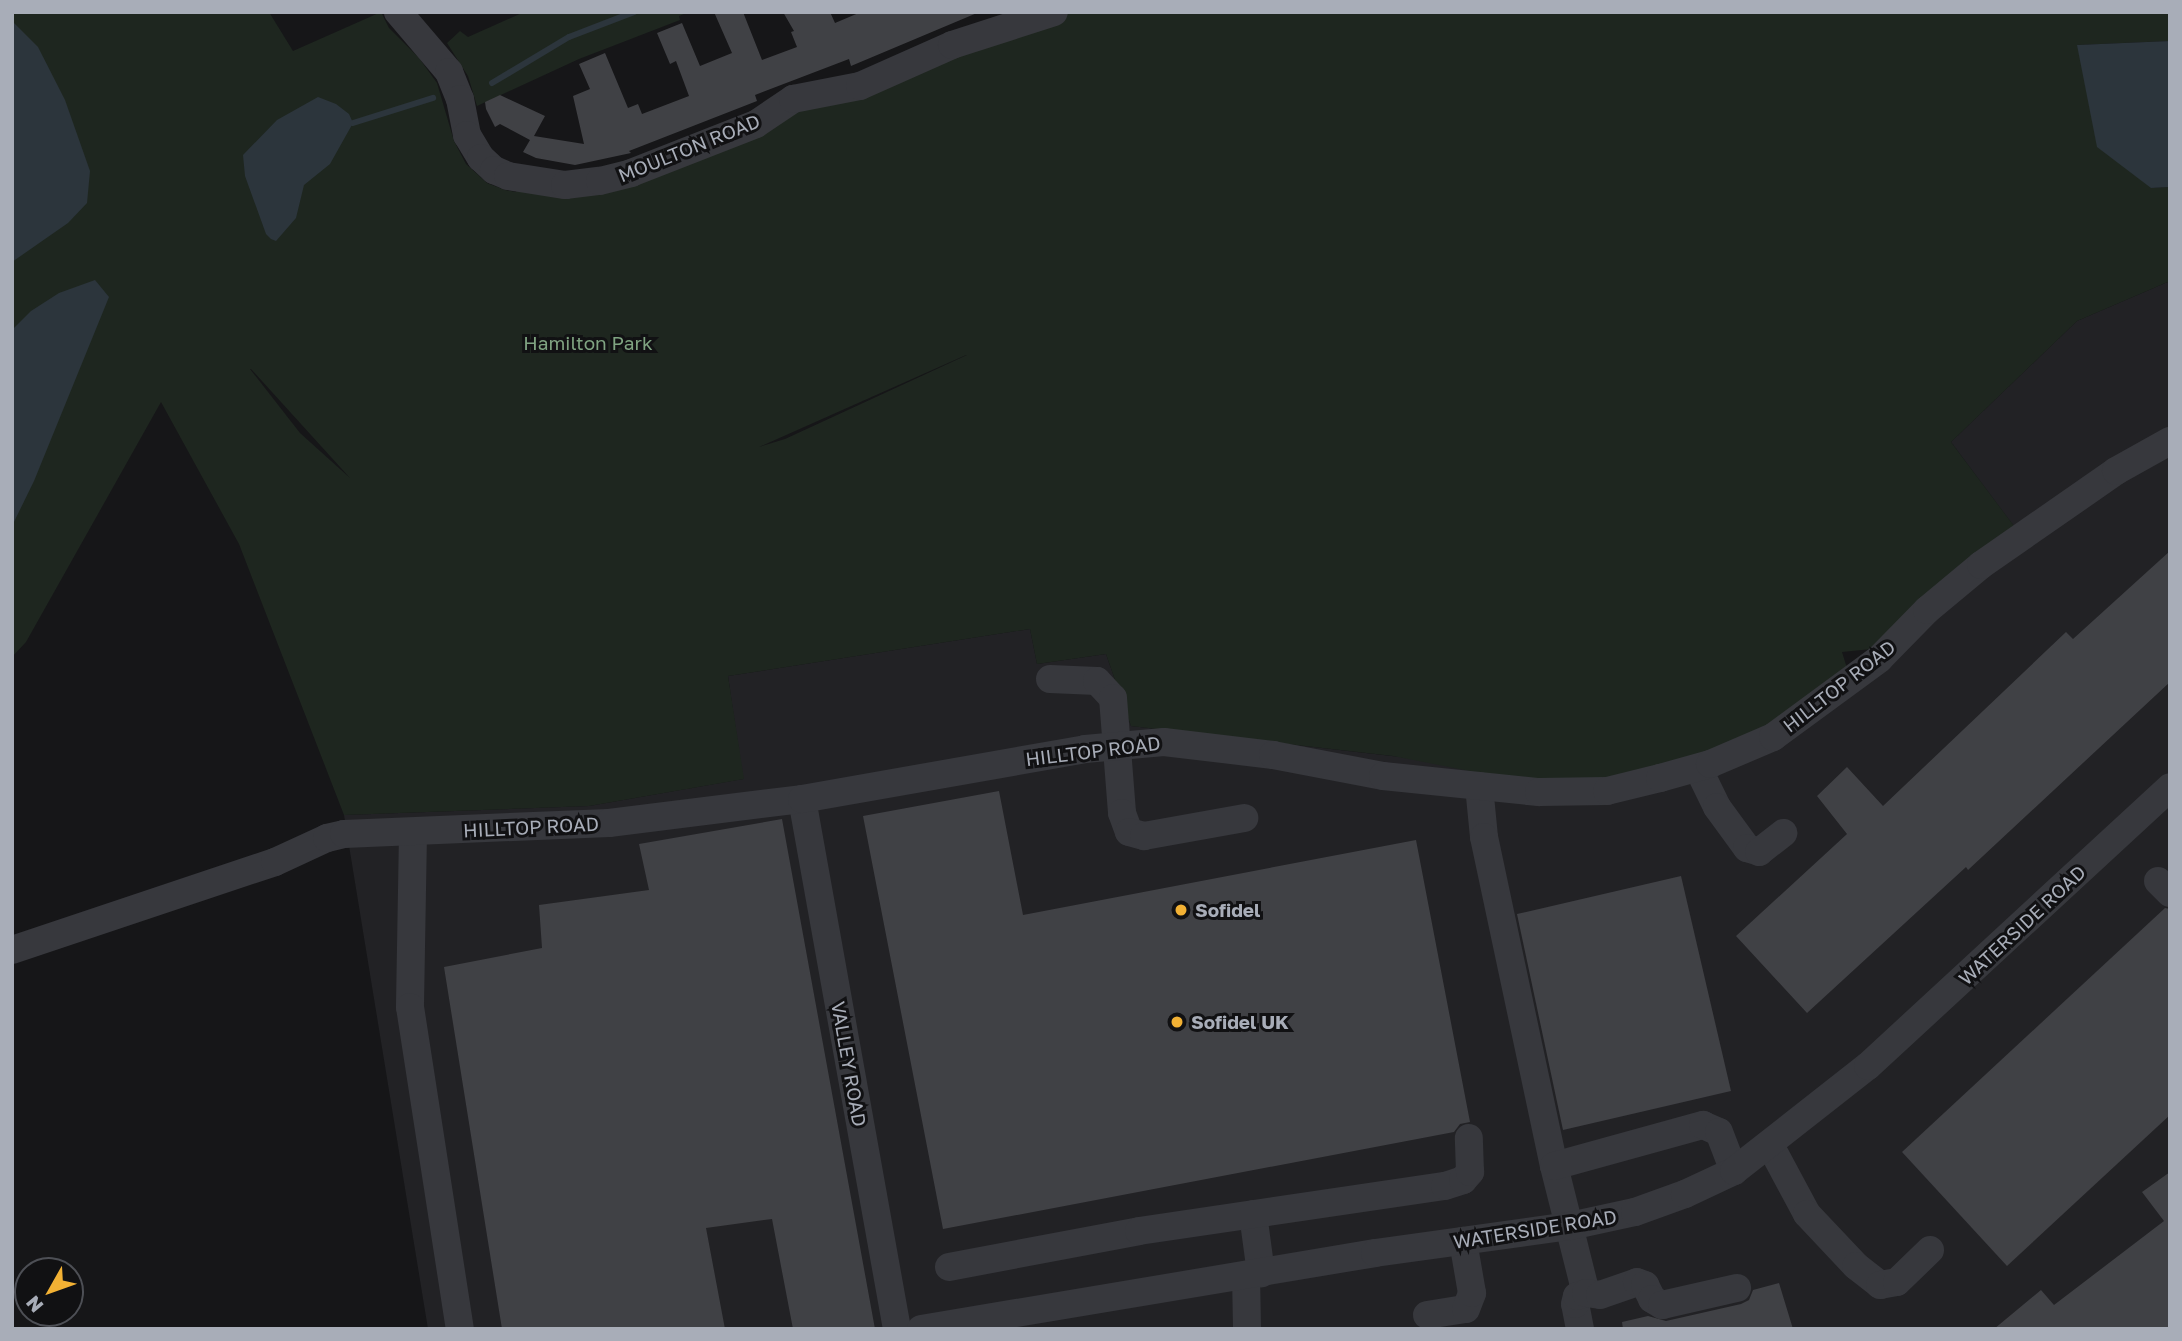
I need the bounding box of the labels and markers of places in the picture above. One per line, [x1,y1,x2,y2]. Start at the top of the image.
place label: Sofidel [1195,899,1260,921]
marker: Sofidel [1173,902,1189,918]
place label: Sofidel UK [1191,1011,1289,1033]
marker: Sofidel UK [1169,1014,1185,1030]

